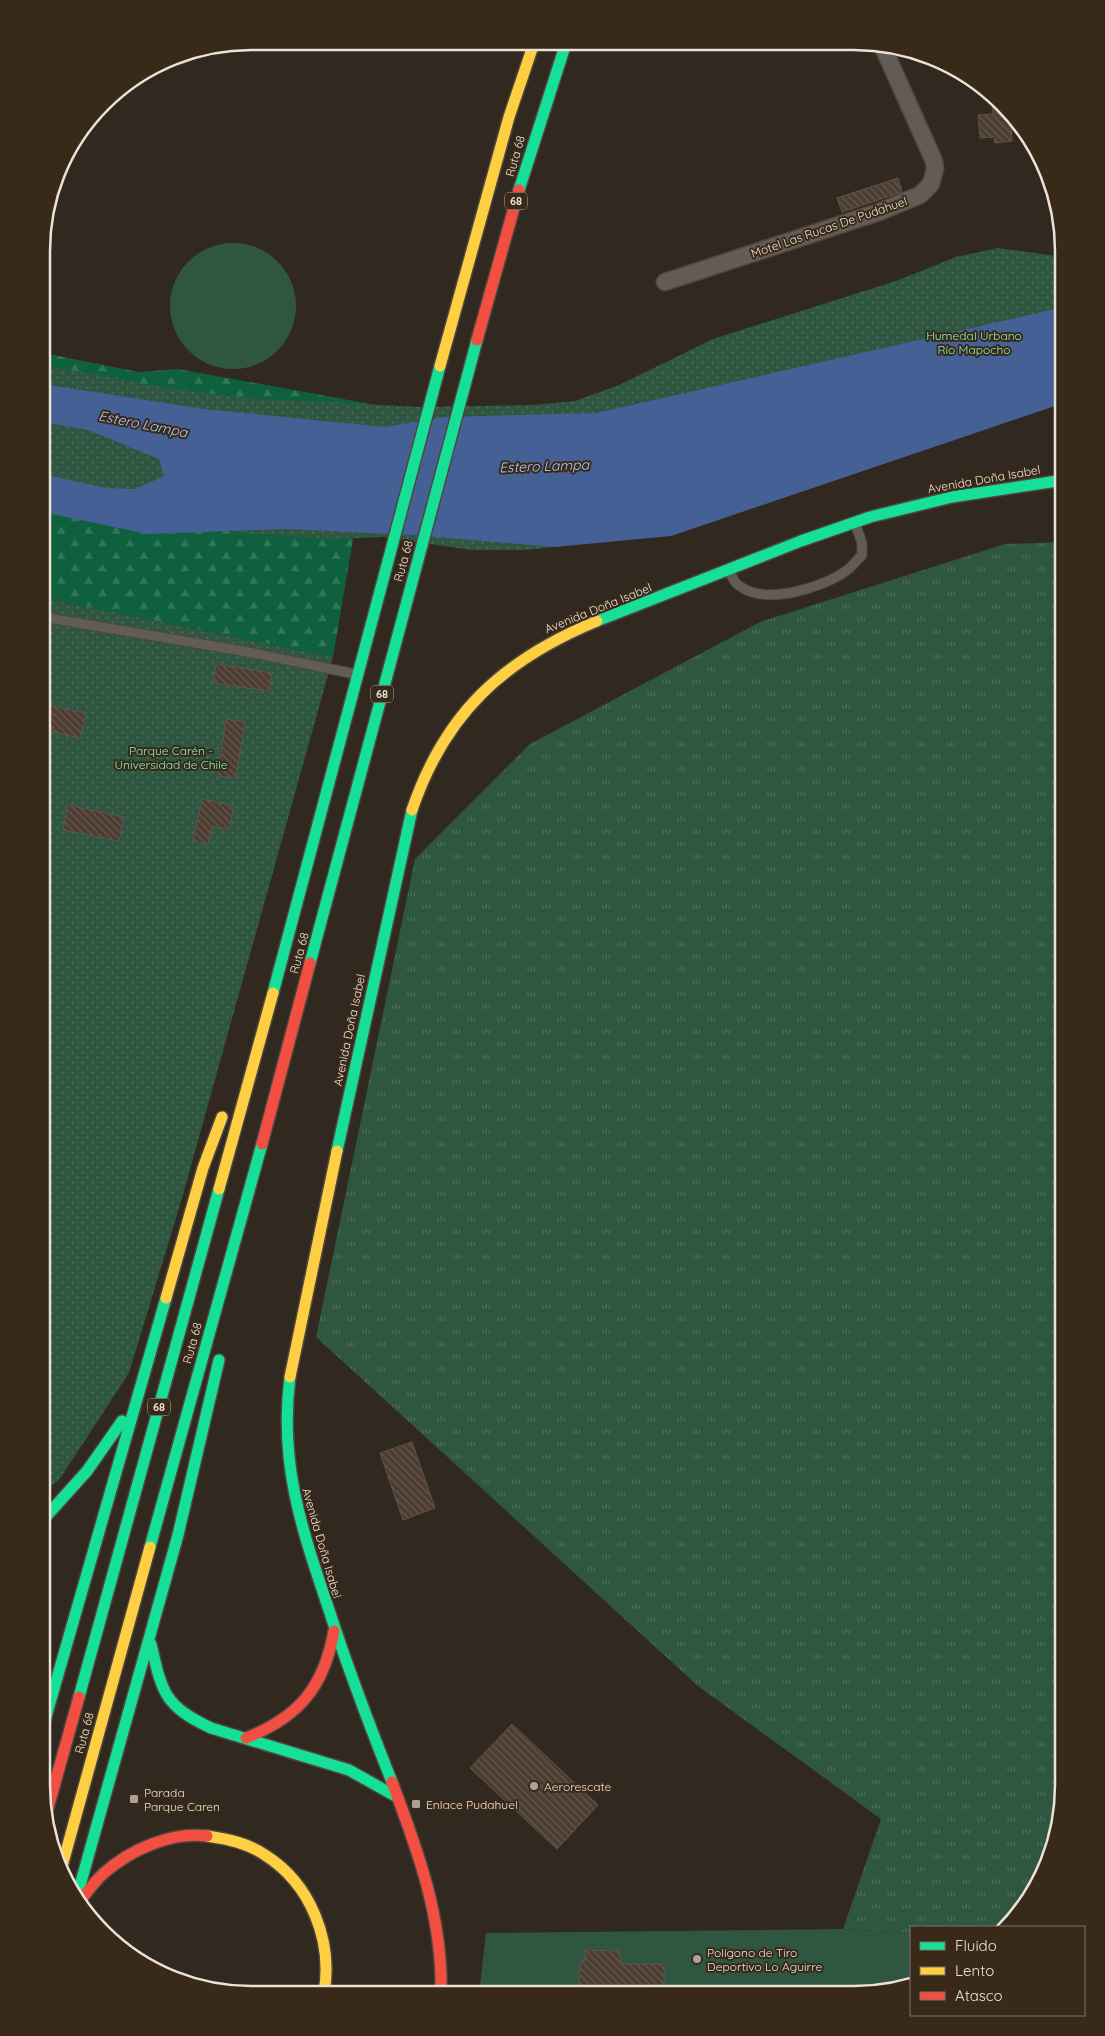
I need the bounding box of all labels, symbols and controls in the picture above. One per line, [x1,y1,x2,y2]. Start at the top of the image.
street label: Ruta 68 [502,134,528,178]
road number: 68 [505,192,527,210]
street label: Motel Las Rucas De Pudahuel [749,193,909,261]
park label: Humedal Urbano Río Mapocho [926,328,1022,357]
water label: Estero Lampa [97,407,190,442]
water label: Estero Lampa [499,455,591,477]
street label: Avenida Doña Isabel [927,462,1041,496]
street label: Ruta 68 [390,539,416,583]
street label: Avenida Doña Isabel [542,580,654,636]
road number: 68 [371,686,393,702]
park label: Parque Carén - Universidad de Chile [114,743,228,772]
street label: Ruta 68 [286,931,312,975]
street label: Avenida Doña Isabel [330,973,368,1087]
street label: Ruta 68 [179,1321,205,1365]
road number: 68 [148,1398,170,1415]
street label: Avenida Doña Isabel [299,1486,345,1600]
street label: Ruta 68 [71,1711,97,1755]
place label: Aerorescate [544,1779,611,1794]
marker: Aerorescate [528,1780,540,1792]
place label: Parada Parque Caren [144,1785,220,1814]
marker: Parada Parque Caren [128,1793,140,1805]
place label: Enlace Pudahuel [426,1797,518,1812]
marker: Enlace Pudahuel [410,1798,422,1810]
legend [910,1926,1085,2016]
text: Fluido [955,1936,997,1955]
place label: Polígono de Tiro Deportivo Lo Aguirre [707,1945,823,1974]
marker: Polígono de Tiro Deportivo Lo Aguirre [691,1953,703,1965]
text: Lento [955,1961,994,1980]
text: Atasco [955,1986,1003,2005]

